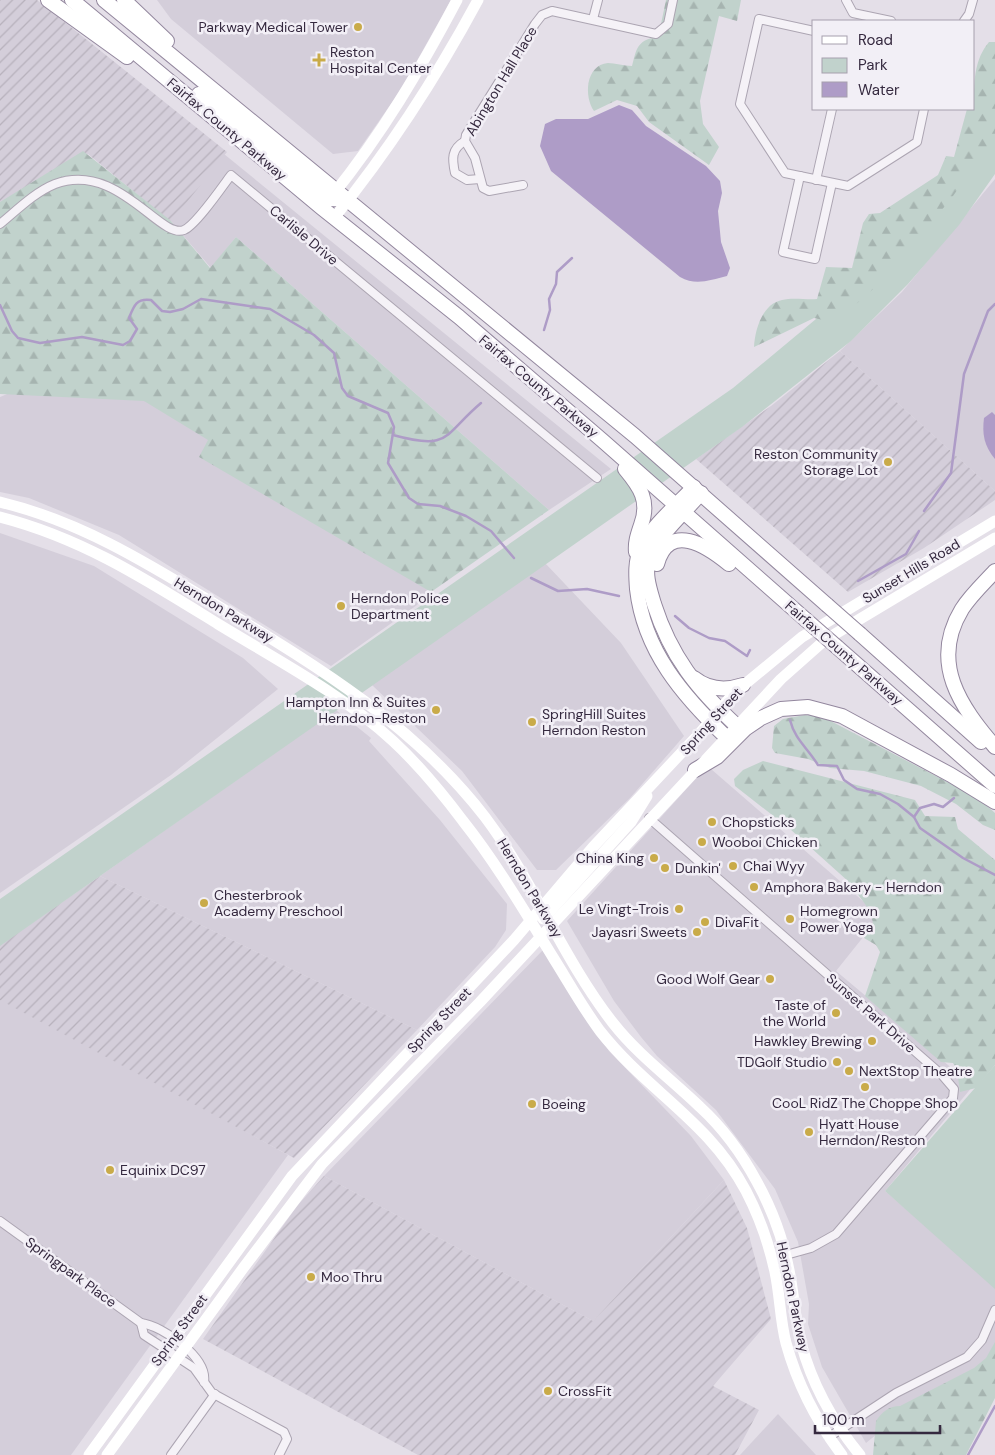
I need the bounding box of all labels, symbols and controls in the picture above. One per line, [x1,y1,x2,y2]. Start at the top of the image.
place label: Parkway Medical Tower [198,18,348,36]
legend [812,20,975,110]
marker: Parkway Medical Tower [352,21,364,33]
street label: Abington Hall Place [461,23,541,139]
text: Road [858,30,893,50]
place label: Reston Hospital Center [330,43,431,77]
marker: Reston Hospital Center [312,53,326,67]
text: Park [858,55,888,75]
street label: Fairfax County Parkway [164,74,291,184]
text: Water [858,80,900,100]
street label: Carlisle Drive [266,201,342,269]
street label: Fairfax County Parkway [476,331,603,441]
place label: Reston Community Storage Lot [754,445,878,479]
marker: Reston Community Storage Lot [882,456,894,468]
street label: Sunset Hills Road [859,535,963,607]
street label: Herndon Parkway [171,573,277,647]
place label: Herndon Police Department [351,589,449,623]
street label: Fairfax County Parkway [781,597,907,709]
marker: Herndon Police Department [335,600,347,612]
street label: Spring Street [676,684,746,758]
place label: Hampton Inn & Suites Herndon-Reston [286,693,426,727]
marker: Hampton Inn & Suites Herndon-Reston [430,704,442,716]
place label: SpringHill Suites Herndon Reston [542,705,646,739]
marker: SpringHill Suites Herndon Reston [526,716,538,728]
place label: Chopsticks [722,813,794,831]
marker: Chopsticks [706,816,718,828]
place label: Wooboi Chicken [712,833,818,851]
street label: Herndon Parkway [493,835,567,941]
marker: Wooboi Chicken [696,836,708,848]
place label: China King [576,849,644,867]
marker: China King [648,852,660,864]
place label: Chai Wyy [743,857,805,875]
place label: Dunkin' [675,859,721,877]
marker: Chai Wyy [727,860,739,872]
marker: Dunkin' [659,862,671,874]
place label: Amphora Bakery - Herndon [764,878,942,896]
marker: Amphora Bakery - Herndon [748,881,760,893]
place label: Chesterbrook Academy Preschool [214,886,343,920]
marker: Chesterbrook Academy Preschool [198,897,210,909]
place label: Le Vingt-Trois [579,900,669,918]
place label: Homegrown Power Yoga [800,902,878,936]
marker: Le Vingt-Trois [673,903,685,915]
place label: DivaFit [715,913,759,931]
marker: Homegrown Power Yoga [784,913,796,925]
marker: DivaFit [699,916,711,928]
place label: Jayasri Sweets [592,923,687,941]
marker: Jayasri Sweets [691,926,703,938]
street label: Sunset Park Drive [823,969,919,1057]
place label: Good Wolf Gear [656,970,760,988]
marker: Good Wolf Gear [764,973,776,985]
street label: Spring Street [403,983,475,1057]
place label: Taste of the World [763,996,826,1030]
marker: Taste of the World [830,1007,842,1019]
place label: Hawkley Brewing [754,1032,862,1050]
marker: Hawkley Brewing [866,1035,878,1047]
place label: TDGolf Studio [737,1053,827,1071]
marker: TDGolf Studio [831,1056,843,1068]
place label: NextStop Theatre [859,1062,973,1080]
marker: NextStop Theatre [843,1065,855,1077]
marker: CooL RidZ The Choppe Shop [859,1081,871,1093]
place label: CooL RidZ The Choppe Shop [772,1094,958,1112]
place label: Boeing [542,1095,586,1113]
marker: Boeing [526,1098,538,1110]
place label: Hyatt House Herndon/Reston [819,1115,925,1149]
marker: Hyatt House Herndon/Reston [803,1126,815,1138]
place label: Equinix DC97 [120,1161,206,1179]
marker: Equinix DC97 [104,1164,116,1176]
street label: Springpark Place [22,1233,120,1311]
street label: Herndon Parkway [772,1240,814,1354]
place label: Moo Thru [321,1268,382,1286]
marker: Moo Thru [305,1271,317,1283]
street label: Spring Street [147,1290,211,1370]
place label: CrossFit [558,1382,612,1400]
marker: CrossFit [542,1385,554,1397]
scale bar [815,1402,940,1434]
text: 100 m [822,1410,865,1430]

